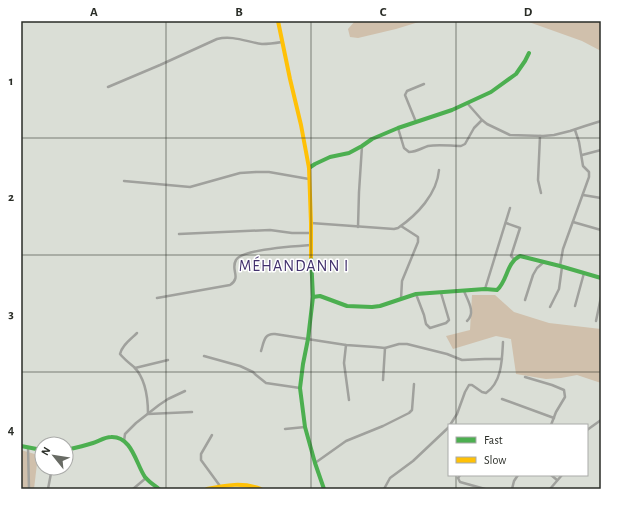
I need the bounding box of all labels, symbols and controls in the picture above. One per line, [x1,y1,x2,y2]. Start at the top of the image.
text: A [90,6,98,19]
text: B [235,6,243,19]
text: C [380,6,387,19]
text: D [524,6,533,19]
text: 1 [9,75,13,88]
text: 2 [8,191,14,204]
district label: MÉHANDANN I [239,256,349,274]
text: 3 [8,308,14,321]
text: 4 [8,424,15,437]
legend [448,424,588,476]
text: Fast [484,434,503,446]
north arrow [34,436,74,476]
text: N [39,445,52,457]
text: Slow [484,454,506,466]

